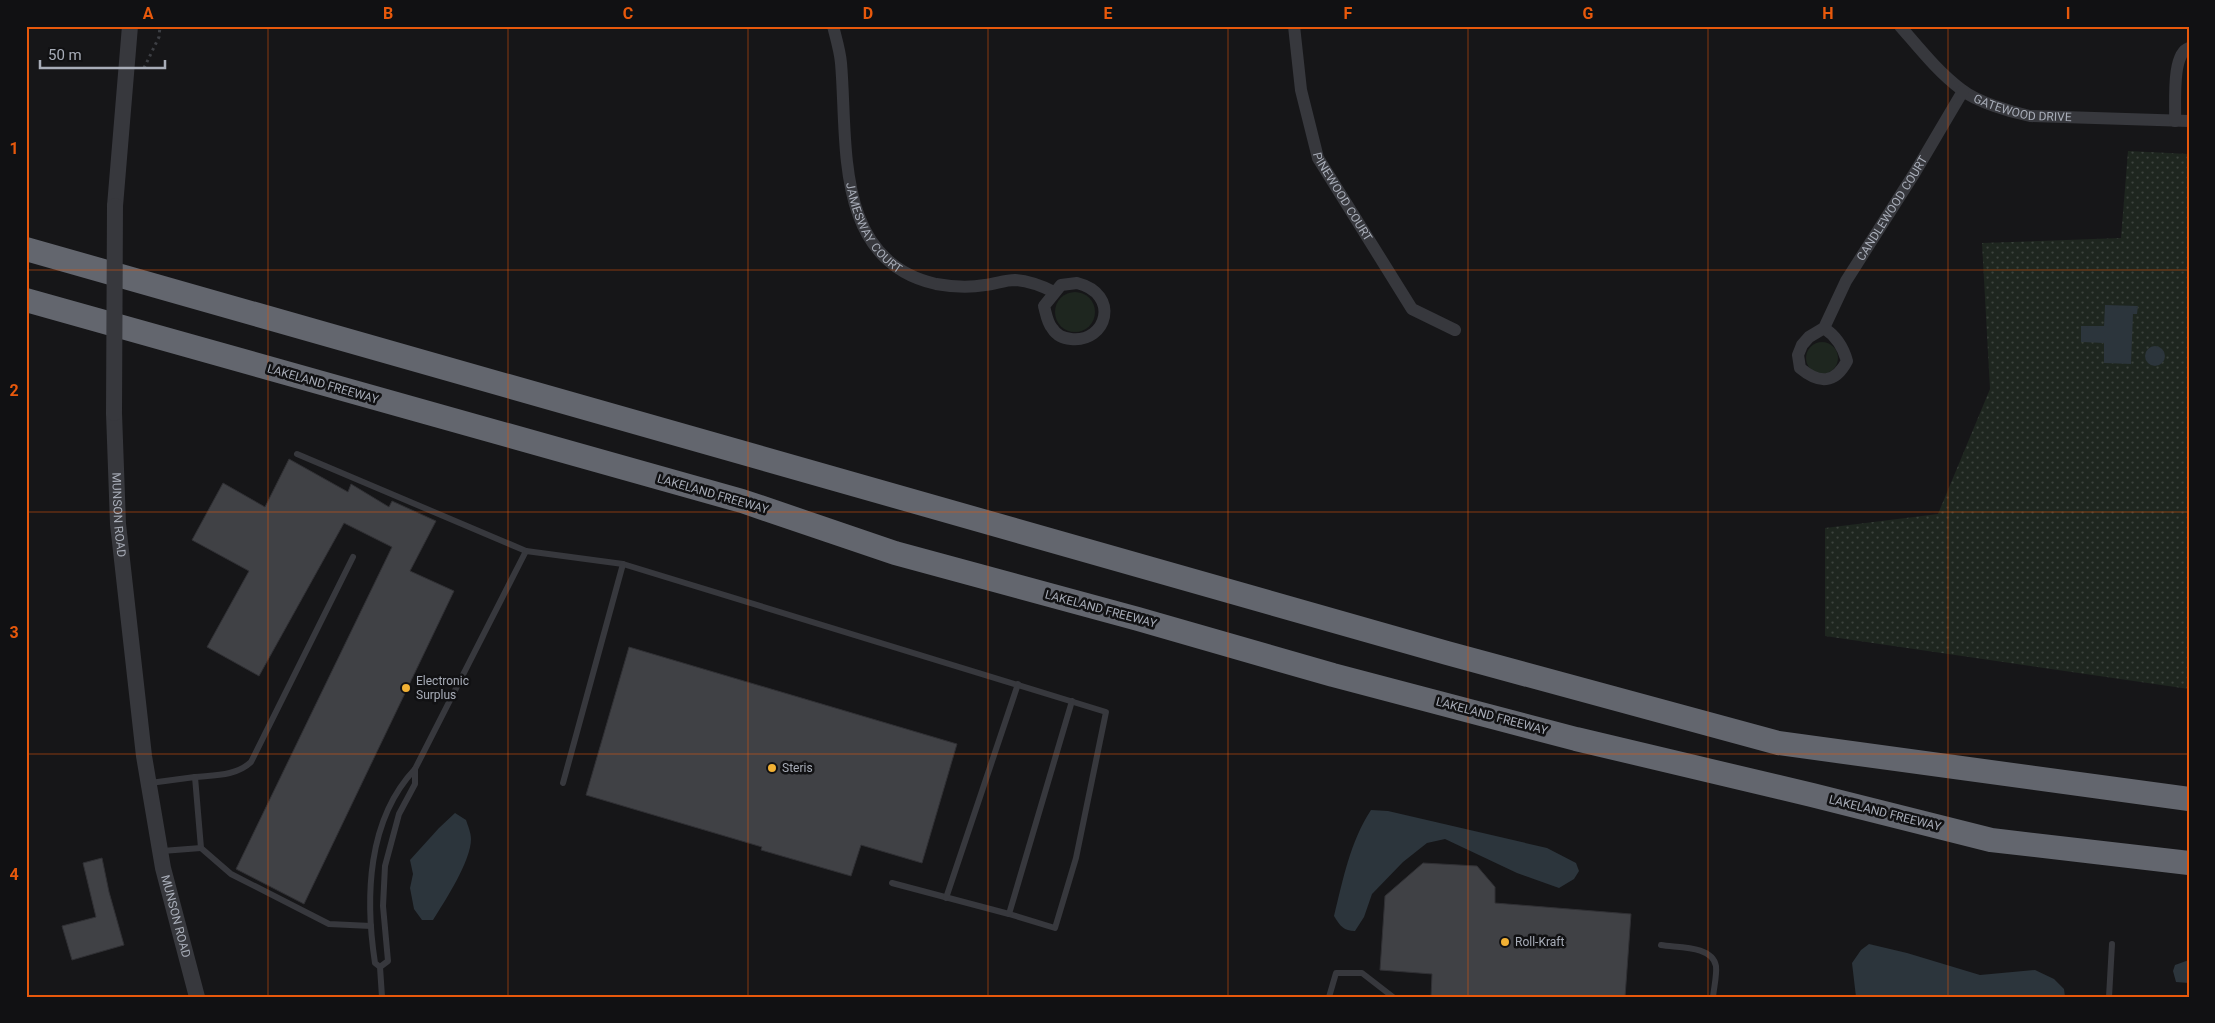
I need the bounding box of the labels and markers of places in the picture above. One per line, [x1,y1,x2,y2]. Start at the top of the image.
place label: Electronic Surplus [416,674,469,702]
marker: Electronic Surplus [400,682,412,694]
place label: Steris [782,761,813,775]
marker: Steris [766,762,778,774]
place label: Roll-Kraft [1515,935,1564,949]
marker: Roll-Kraft [1499,936,1511,948]

